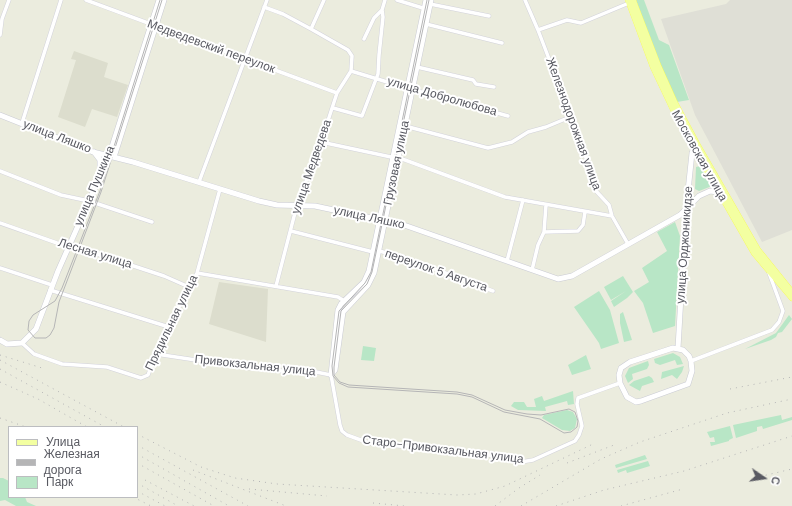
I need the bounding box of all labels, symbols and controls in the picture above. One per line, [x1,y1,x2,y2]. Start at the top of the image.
street label: Медведевский переулок [145,17,277,77]
street label: Железнодорожная улица [542,56,604,192]
street label: улица Добролюбова [385,74,499,120]
street label: Московская улица [668,108,730,204]
street label: улица Ляшко [21,117,93,157]
street label: улица Медведева [289,118,335,216]
street label: Грузовая улица [381,119,413,207]
street label: улица Пушкина [72,144,118,228]
street label: улица Орджоникидзе [674,186,696,304]
street label: улица Ляшко [332,203,406,233]
street label: Лесная улица [56,236,134,272]
street label: переулок 5 Августа [383,247,489,295]
street label: Прядильная улица [143,273,201,373]
street label: Привокзальная улица [194,352,316,380]
legend [8,426,138,498]
street label: Старо-Привокзальная улица [362,433,524,467]
text: Улица [46,434,80,450]
text: Железная дорога [44,446,100,478]
north arrow [744,458,784,498]
text: Парк [46,474,73,490]
text: С [768,475,783,486]

